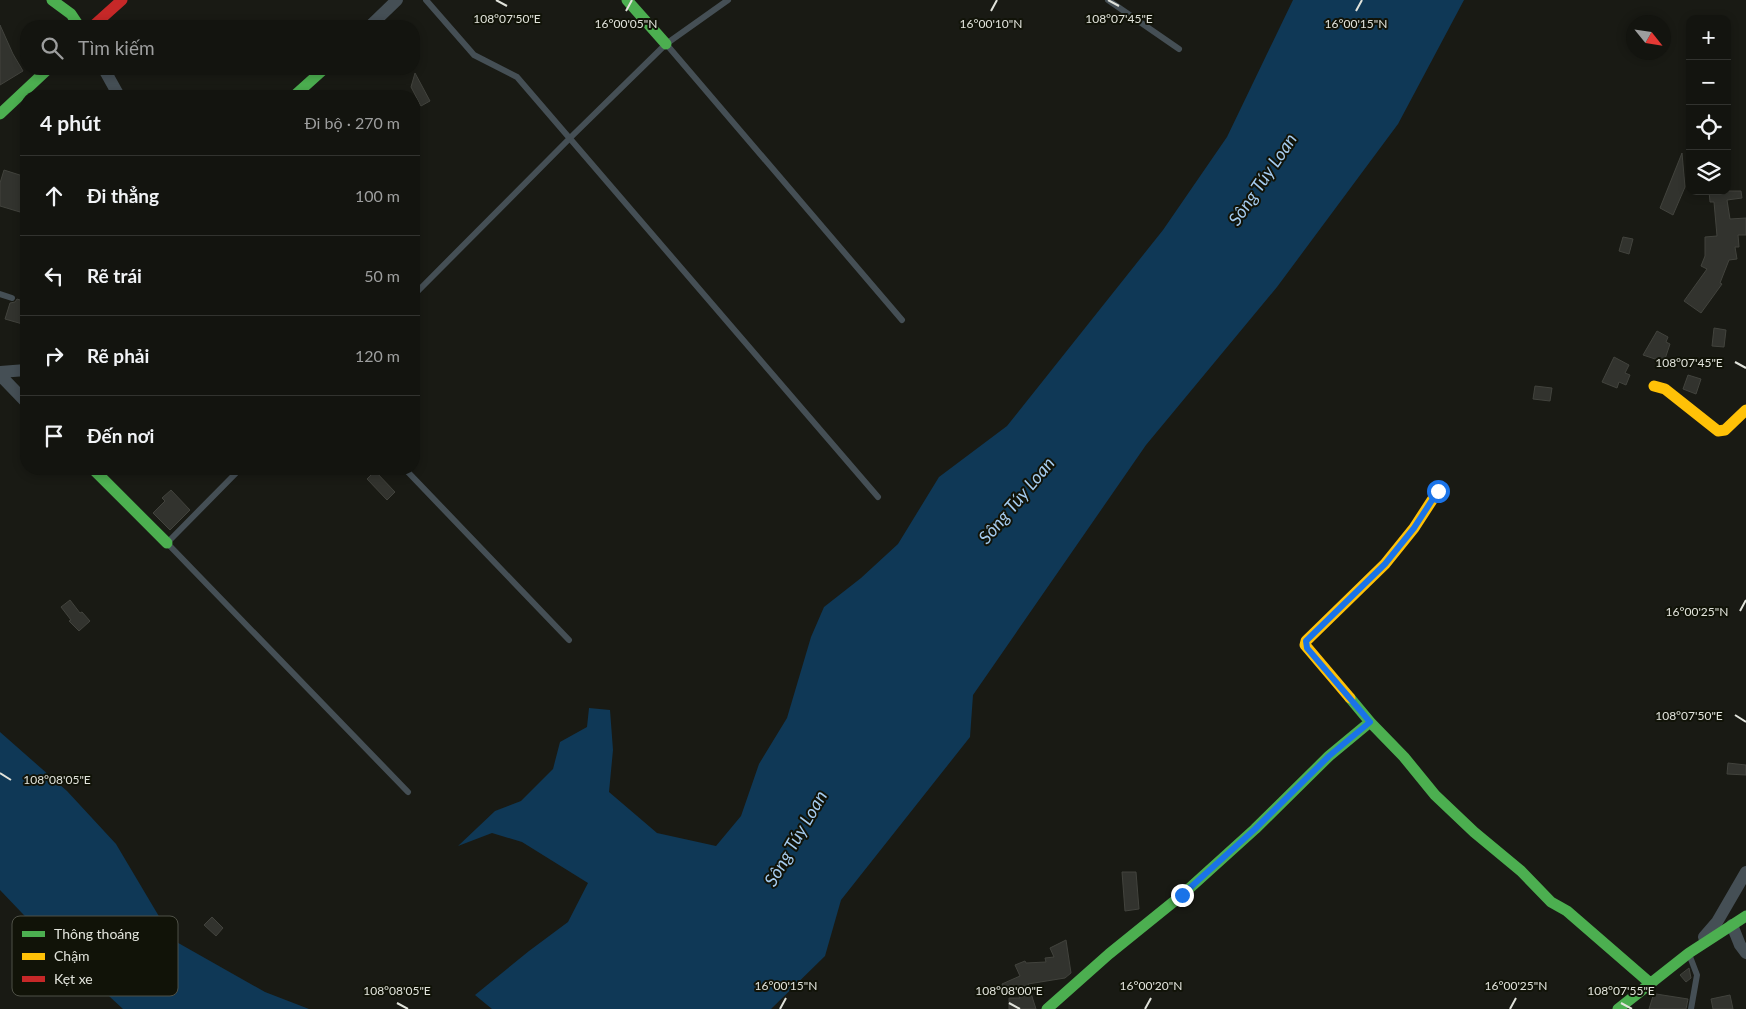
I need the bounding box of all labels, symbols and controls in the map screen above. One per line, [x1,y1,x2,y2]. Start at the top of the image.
text: 108°07'50"E [473,11,541,26]
text: 108°07'45"E [1085,11,1153,26]
north arrow [1626,15,1671,60]
map controls [1686,15,1731,195]
button: + [1686,15,1731,60]
text: 16°00'05"N [595,16,657,31]
text: 16°00'10"N [960,16,1022,31]
text: 16°00'15"N [1325,16,1387,31]
search box [20,20,420,75]
icon: search [38,34,66,62]
text: Tìm kiếm [78,36,155,59]
button: − [1686,60,1731,105]
button: locate [1686,105,1731,150]
text: 4 phút [40,110,101,135]
text: Đi bộ · 270 m [304,113,400,132]
water label: Sông Túy Loan [1223,129,1301,229]
button: layers [1686,150,1731,195]
icon: ahead [40,182,68,210]
text: Đi thẳng [87,184,159,207]
text: 100 m [355,186,400,205]
icon: left [40,262,68,290]
text: Rẽ trái [87,264,142,287]
text: 50 m [364,266,400,285]
icon: right [40,342,68,370]
text: Rẽ phải [87,344,149,367]
text: 120 m [355,346,400,365]
text: 108°07'45"E [1655,355,1723,370]
icon: arrive [40,422,68,450]
text: Đến nơi [87,424,154,447]
water label: Sông Túy Loan [973,452,1059,548]
route start [1427,480,1450,503]
text: 16°00'25"N [1666,604,1728,619]
text: 108°07'50"E [1655,708,1723,723]
text: 108°08'05"E [23,772,91,787]
water label: Sông Túy Loan [759,786,831,890]
route end [1171,884,1194,907]
legend [12,916,178,996]
text: Thông thoáng [54,925,139,942]
text: Chậm [54,947,90,964]
text: Kẹt xe [54,970,93,987]
text: 16°00'15"N [755,978,817,993]
text: 16°00'20"N [1120,978,1182,993]
text: 16°00'25"N [1485,978,1547,993]
text: 108°08'05"E [363,983,431,998]
text: 108°08'00"E [975,983,1043,998]
text: 108°07'55"E [1587,983,1655,998]

